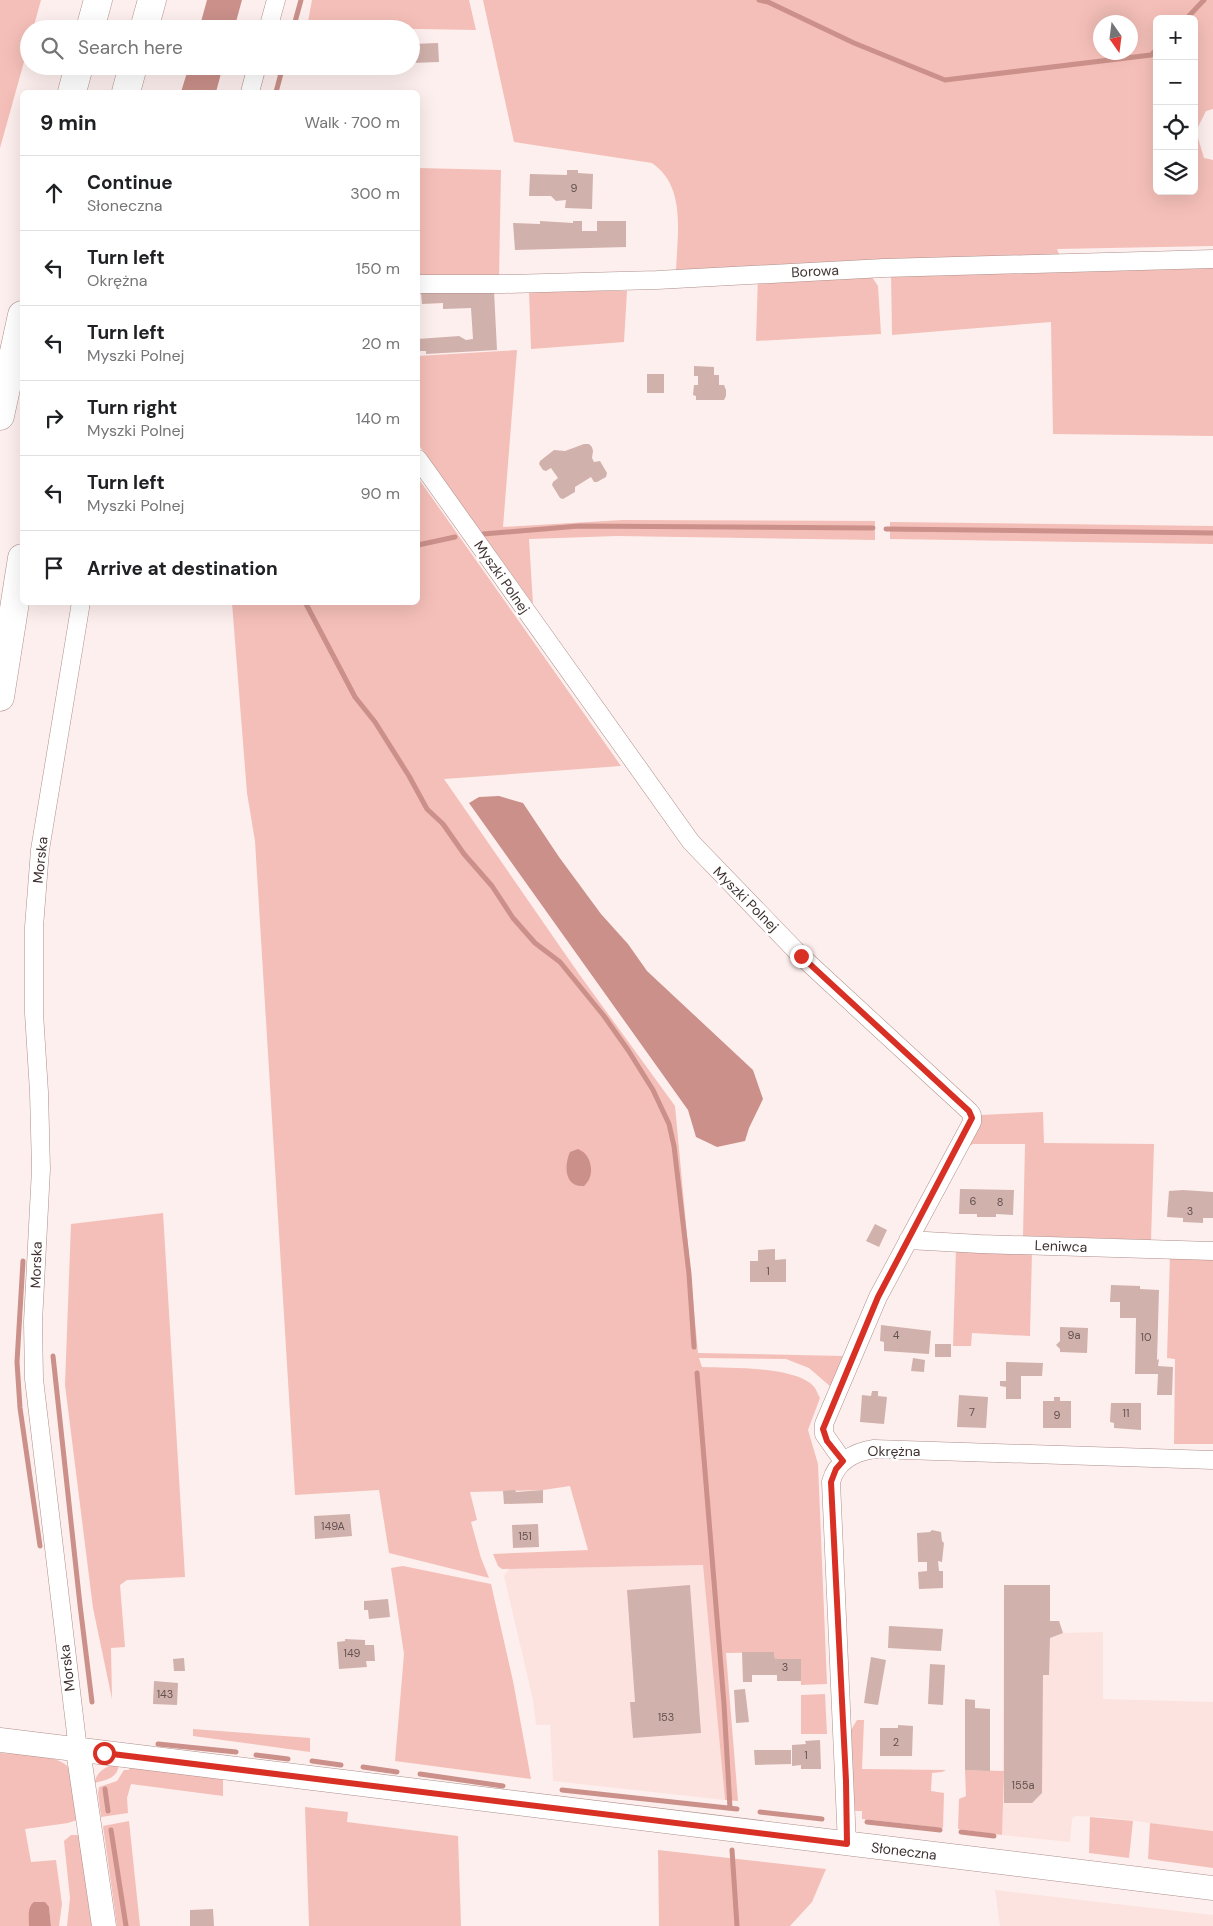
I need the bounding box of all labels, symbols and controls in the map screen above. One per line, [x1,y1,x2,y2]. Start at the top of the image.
north arrow [1093,15,1138,60]
map controls [1153,15,1198,195]
button: + [1153,15,1198,60]
search box [20,20,420,75]
icon: search [38,34,66,62]
text: Search here [78,35,183,60]
button: − [1153,60,1198,105]
button: locate [1153,105,1198,150]
text: 9 min [40,109,97,137]
text: Walk · 700 m [305,112,400,133]
button: layers [1153,150,1198,195]
text: Continue [87,170,173,195]
icon: ahead [40,179,68,207]
house number: 9 [571,181,578,195]
text: 300 m [350,183,400,204]
text: Słoneczna [87,195,162,216]
text: Turn left [87,245,165,270]
icon: left [40,254,68,282]
text: 150 m [356,258,400,279]
street label: Borowa [791,261,839,281]
text: Okrężna [87,270,147,291]
text: Turn left [87,320,165,345]
icon: left [40,329,68,357]
text: 20 m [361,333,400,354]
text: Myszki Polnej [87,345,184,366]
text: Turn right [87,395,177,420]
icon: right [40,404,68,432]
text: 140 m [356,408,400,429]
text: Myszki Polnej [87,420,184,441]
text: Turn left [87,470,165,495]
icon: left [40,479,68,507]
text: 90 m [360,483,400,504]
text: Myszki Polnej [87,495,184,516]
street label: Myszki Polnej [470,537,534,617]
icon: arrive [40,554,68,582]
text: Arrive at destination [87,556,278,581]
street label: Morska [29,836,51,884]
street label: Myszki Polnej [709,862,783,936]
route end [790,945,813,968]
house number: 6 [970,1194,977,1208]
house number: 8 [997,1195,1003,1209]
house number: 3 [1187,1204,1193,1218]
street label: Leniwca [1034,1236,1088,1256]
street label: Morska [26,1241,46,1289]
house number: 1 [766,1264,770,1278]
house number: 4 [893,1328,900,1342]
house number: 9a [1068,1328,1080,1342]
house number: 10 [1141,1330,1151,1344]
house number: 7 [969,1405,975,1419]
house number: 11 [1123,1406,1129,1420]
house number: 9 [1054,1408,1061,1422]
street label: Okrężna [868,1442,920,1460]
house number: 149A [321,1519,345,1533]
house number: 151 [518,1529,532,1543]
street label: Morska [55,1644,79,1692]
house number: 149 [343,1646,361,1660]
house number: 3 [782,1660,788,1674]
house number: 143 [157,1687,173,1701]
house number: 153 [658,1710,674,1724]
house number: 2 [893,1735,899,1749]
route start [93,1742,116,1765]
house number: 1 [804,1748,808,1762]
house number: 155a [1012,1778,1034,1792]
street label: Słoneczna [870,1838,938,1864]

